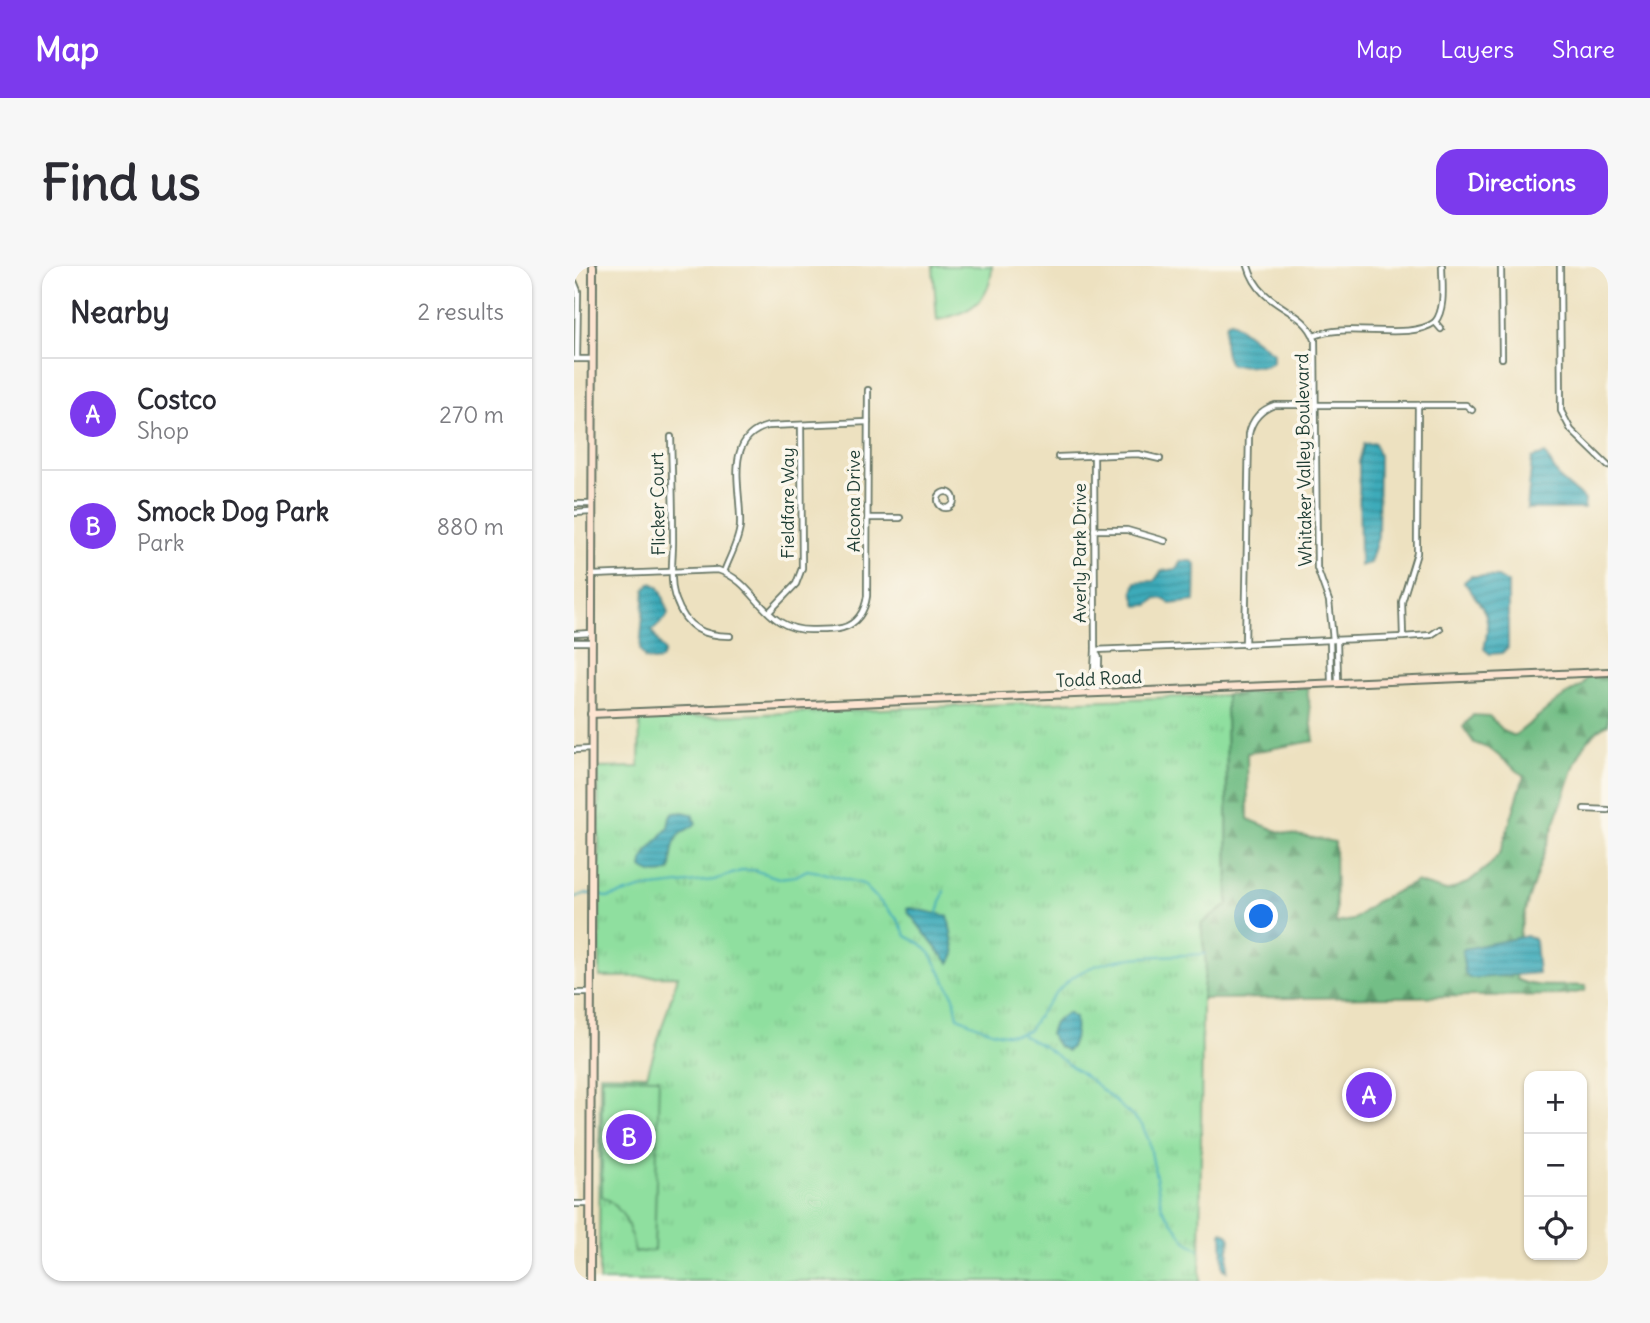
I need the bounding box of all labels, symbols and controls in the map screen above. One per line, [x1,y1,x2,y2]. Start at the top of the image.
text: Map [35,28,99,70]
text: Map [1356,34,1402,64]
text: Layers [1440,34,1514,64]
text: Share [1552,34,1615,64]
button: Directions [1436,149,1608,215]
text: Find us [42,152,200,213]
text: Nearby [70,293,170,331]
text: 2 results [418,297,504,326]
street label: Whitaker Valley Boulevard [1290,353,1317,567]
text: Costco [137,383,217,416]
text: A [86,400,100,429]
text: 270 m [439,400,504,429]
text: Shop [137,416,189,445]
street label: Fieldfare Way [776,447,799,559]
street label: Alcona Drive [842,450,865,552]
street label: Flicker Court [645,452,670,556]
street label: Averly Park Drive [1068,483,1091,623]
text: Smock Dog Park [137,495,329,528]
text: B [85,512,101,541]
text: 880 m [437,512,504,541]
text: Park [137,528,185,557]
street label: Todd Road [1055,665,1143,692]
your location [1244,899,1278,933]
pin: A [1346,1069,1392,1121]
map controls [1524,1071,1587,1260]
button: + [1524,1071,1587,1134]
pin: B [606,1111,652,1163]
button: − [1524,1134,1587,1197]
button: locate [1524,1197,1587,1260]

